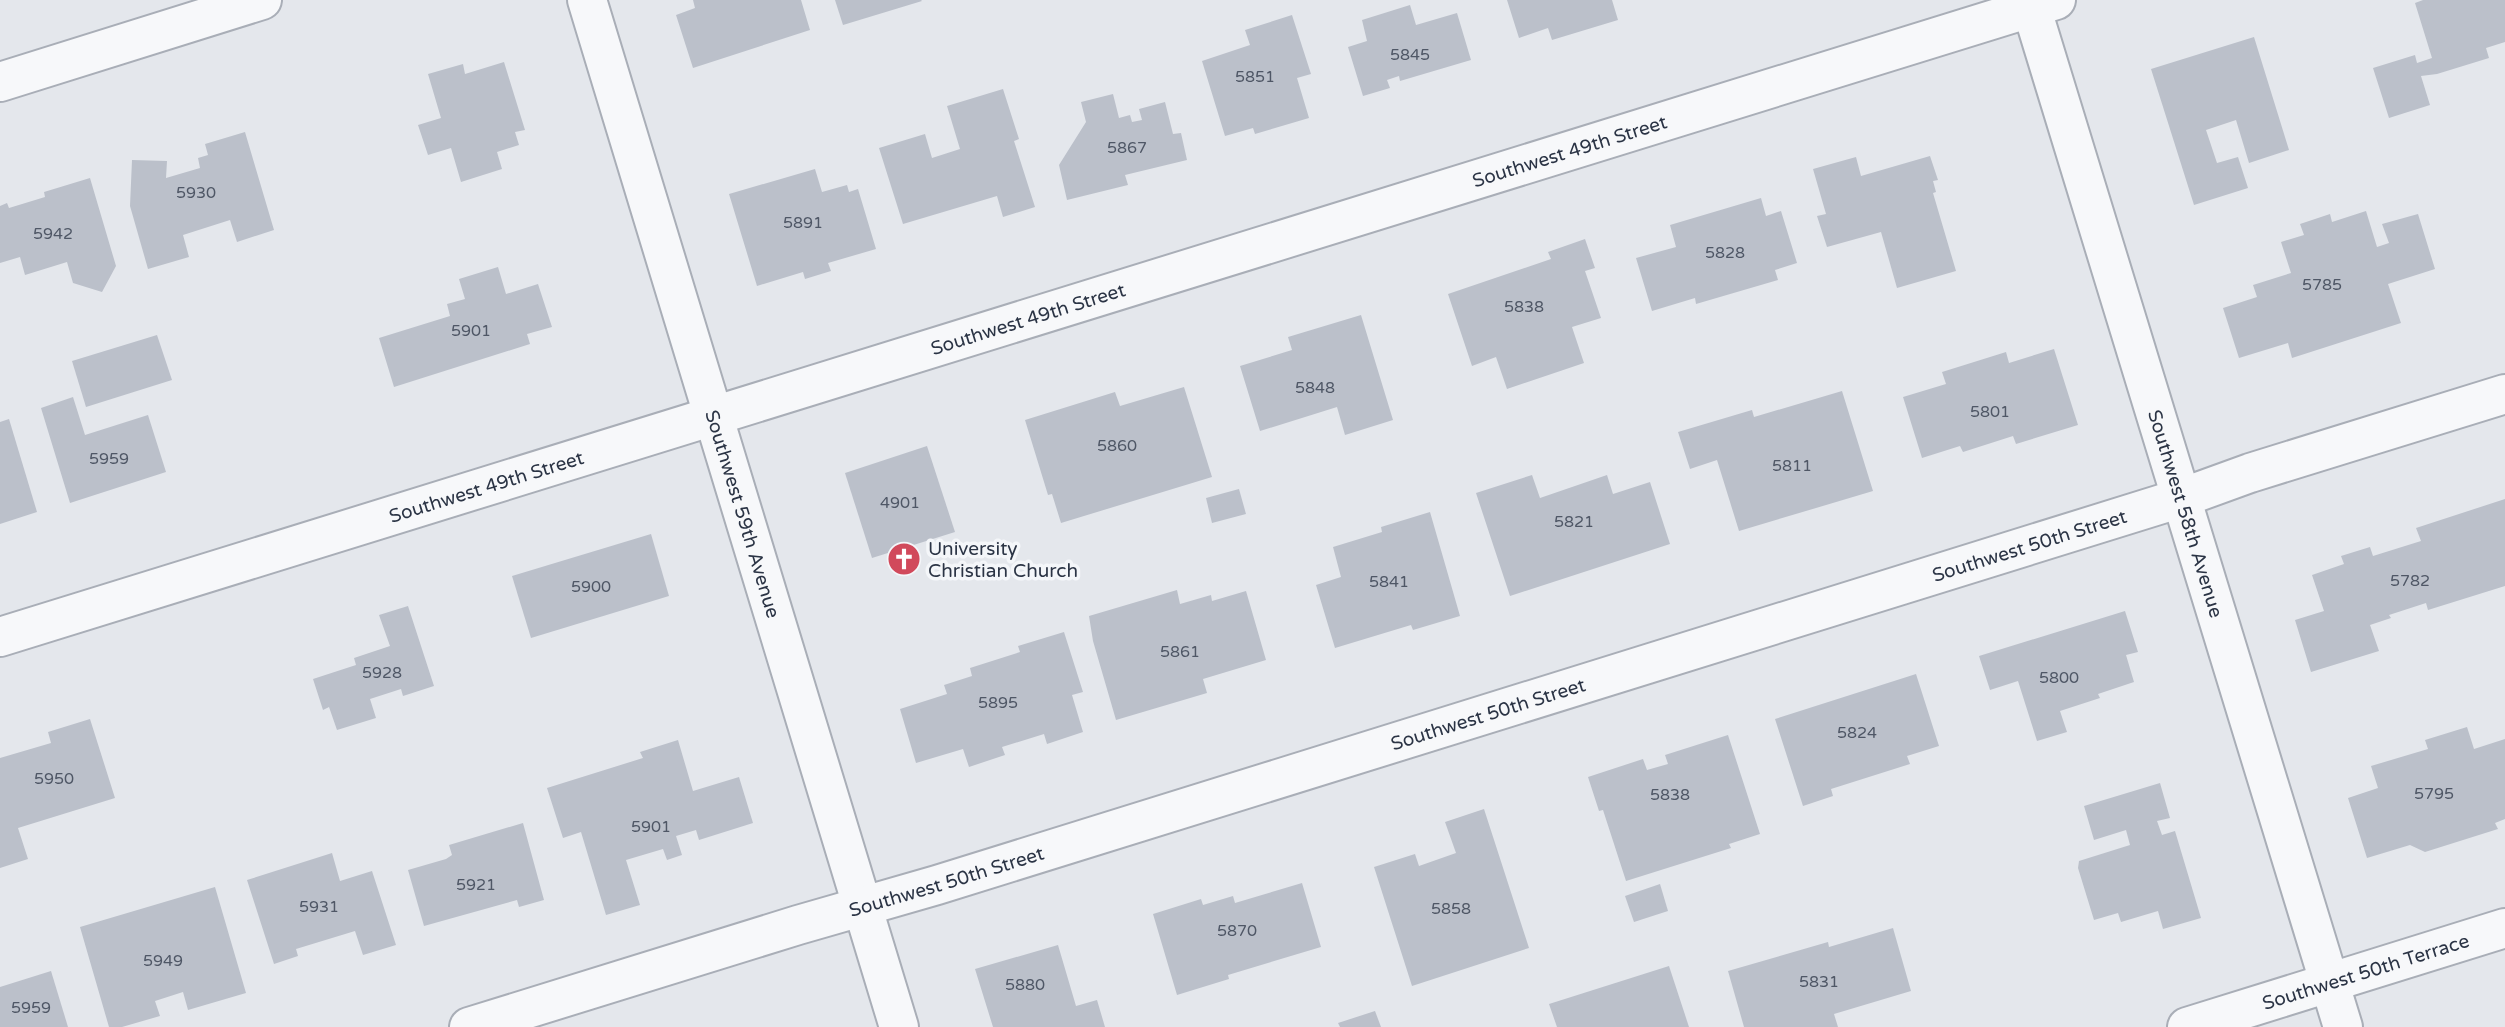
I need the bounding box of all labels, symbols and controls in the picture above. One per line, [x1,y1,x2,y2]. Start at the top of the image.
house number: 5845 [1390,45,1430,65]
house number: 5851 [1235,67,1275,87]
street label: Southwest 49th Street [1470,111,1670,192]
house number: 5867 [1107,138,1147,158]
house number: 5930 [176,183,216,203]
house number: 5891 [783,213,823,233]
house number: 5942 [33,224,73,244]
house number: 5828 [1705,243,1745,263]
house number: 5785 [2302,275,2342,295]
street label: Southwest 49th Street [928,279,1128,360]
house number: 5838 [1504,297,1544,317]
house number: 5901 [451,321,491,341]
house number: 5848 [1295,378,1335,398]
house number: 5801 [1970,402,2010,422]
street label: Southwest 59th Avenue [700,407,784,621]
street label: Southwest 58th Avenue [2143,407,2227,620]
house number: 5860 [1097,436,1137,456]
street label: Southwest 49th Street [387,447,586,528]
house number: 5959 [89,449,129,469]
house number: 5811 [1772,456,1812,476]
house number: 4901 [880,493,920,513]
street label: Southwest 50th Street [1930,506,2130,587]
house number: 5821 [1554,512,1594,532]
place label: University Christian Church [928,538,1078,582]
church icon: University Christian Church [885,540,923,578]
house number: 5782 [2390,571,2430,591]
house number: 5841 [1369,572,1409,592]
house number: 5900 [571,577,611,597]
house number: 5861 [1160,642,1200,662]
house number: 5928 [362,663,402,683]
house number: 5800 [2039,668,2079,688]
street label: Southwest 50th Street [1388,674,1588,755]
house number: 5895 [978,693,1018,713]
house number: 5824 [1837,723,1877,743]
house number: 5950 [34,769,74,789]
house number: 5795 [2414,784,2454,804]
house number: 5838 [1650,785,1690,805]
house number: 5901 [631,817,671,837]
street label: Southwest 50th Street [846,842,1047,922]
house number: 5921 [456,875,496,895]
house number: 5931 [299,897,339,917]
house number: 5858 [1431,899,1471,919]
house number: 5870 [1217,921,1257,941]
street label: Southwest 50th Terrace [2260,930,2472,1015]
house number: 5949 [143,951,183,971]
house number: 5831 [1799,972,1839,992]
house number: 5880 [1005,975,1045,995]
house number: 5959 [11,998,51,1018]

